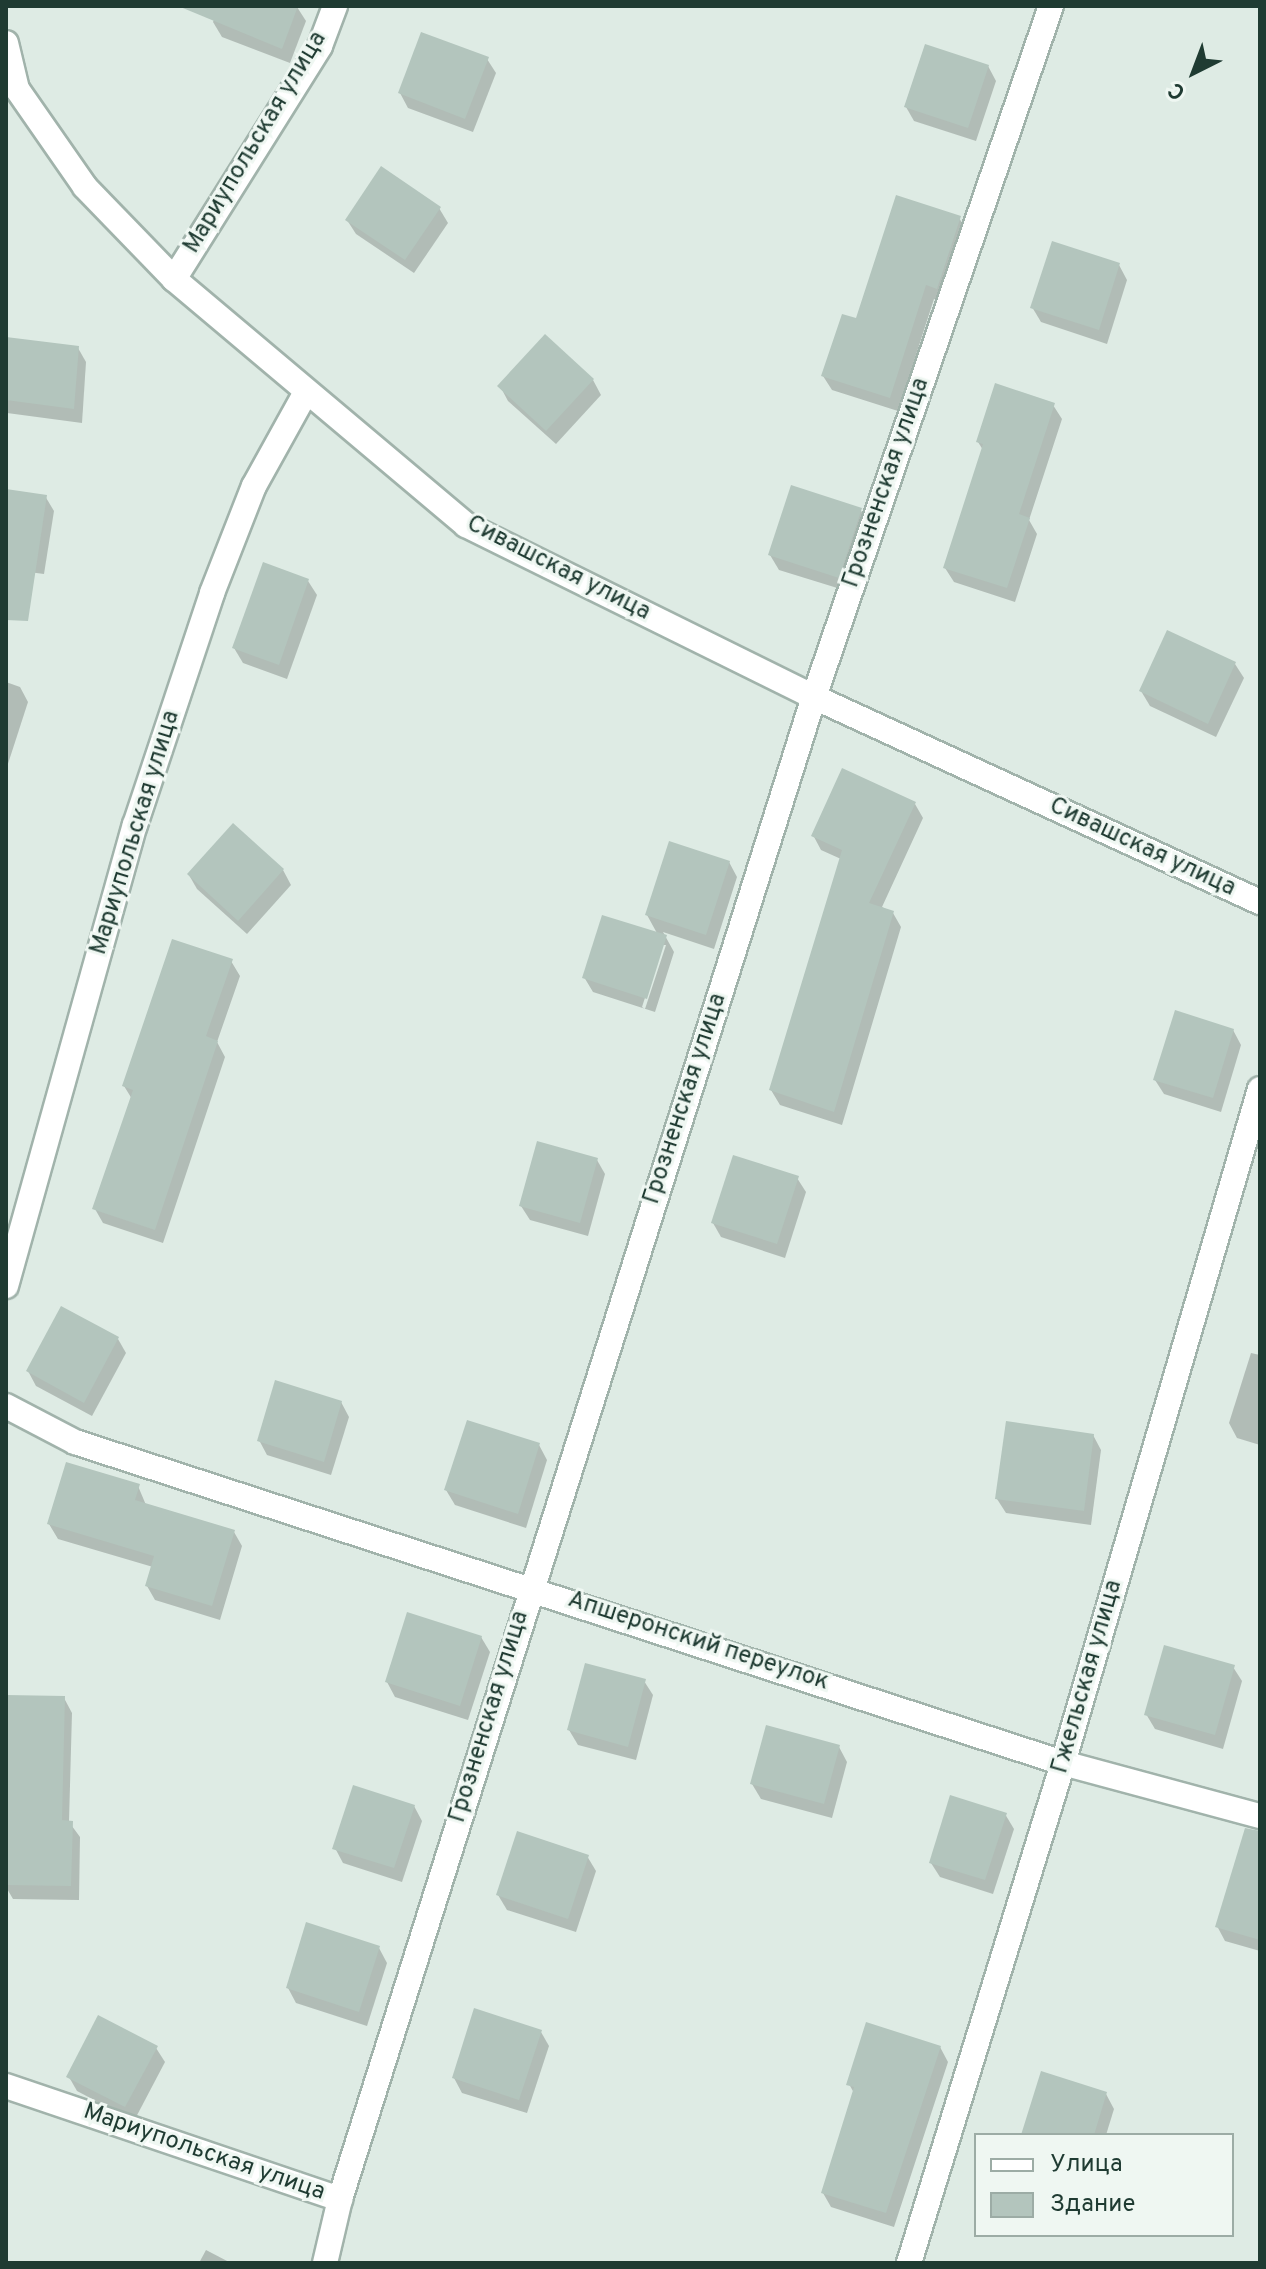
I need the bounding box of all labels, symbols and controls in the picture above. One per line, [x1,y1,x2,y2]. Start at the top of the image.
street label: Мариупольская улица [178,27,334,259]
north arrow [1154,32,1234,112]
text: С [1163,75,1192,105]
street label: Грозненская улица [838,374,936,592]
street label: Сивашская улица [461,510,655,628]
street label: Мариупольская улица [85,707,187,959]
street label: Сивашская улица [1044,792,1240,904]
street label: Грозненская улица [638,990,734,1208]
street label: Гжельская улица [1047,1577,1129,1777]
street label: Апшеронский переулок [564,1586,832,1698]
street label: Грозненская улица [444,1608,536,1826]
street label: Мариупольская улица [79,2098,329,2208]
legend [974,2133,1234,2237]
text: Улица [1050,2150,1123,2180]
text: Здание [1050,2190,1136,2220]

